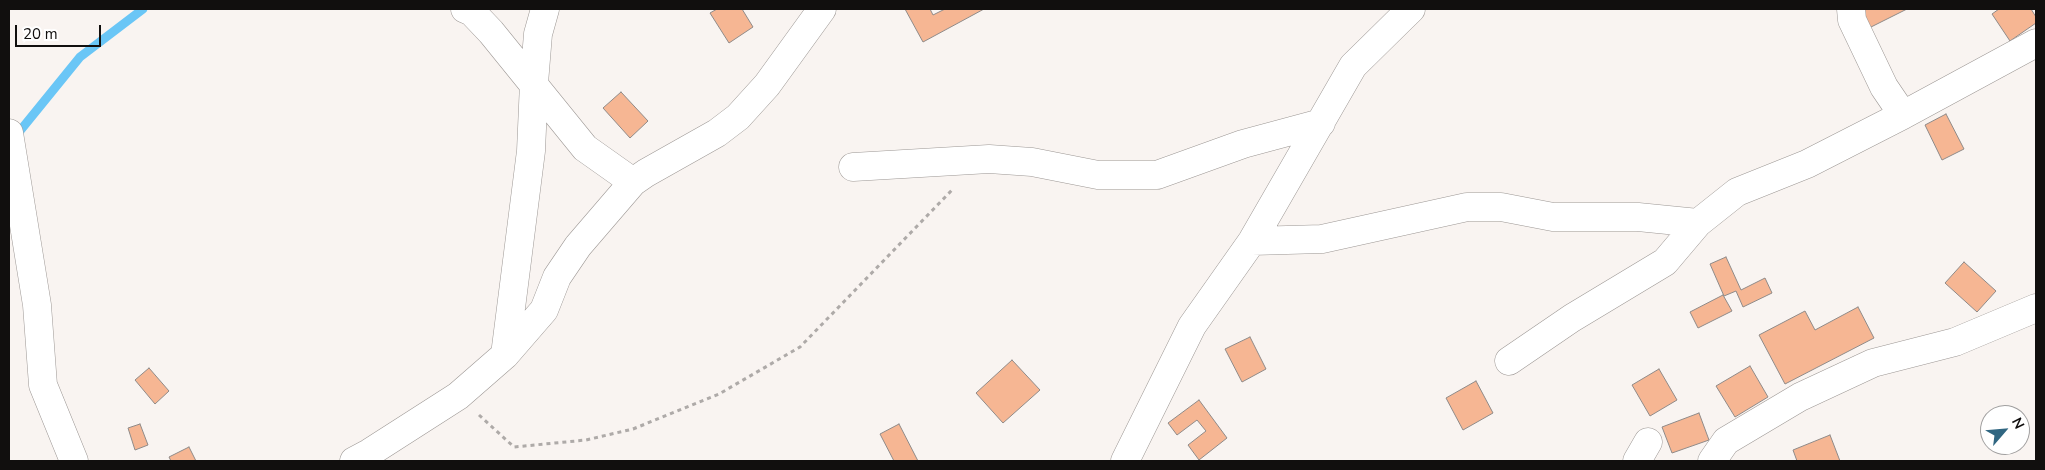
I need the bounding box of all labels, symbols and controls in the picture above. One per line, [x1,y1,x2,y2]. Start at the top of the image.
scale bar [18,15,104,47]
text: 20 m [23,24,58,44]
north arrow [1980,405,2030,455]
text: N [2007,414,2029,432]

